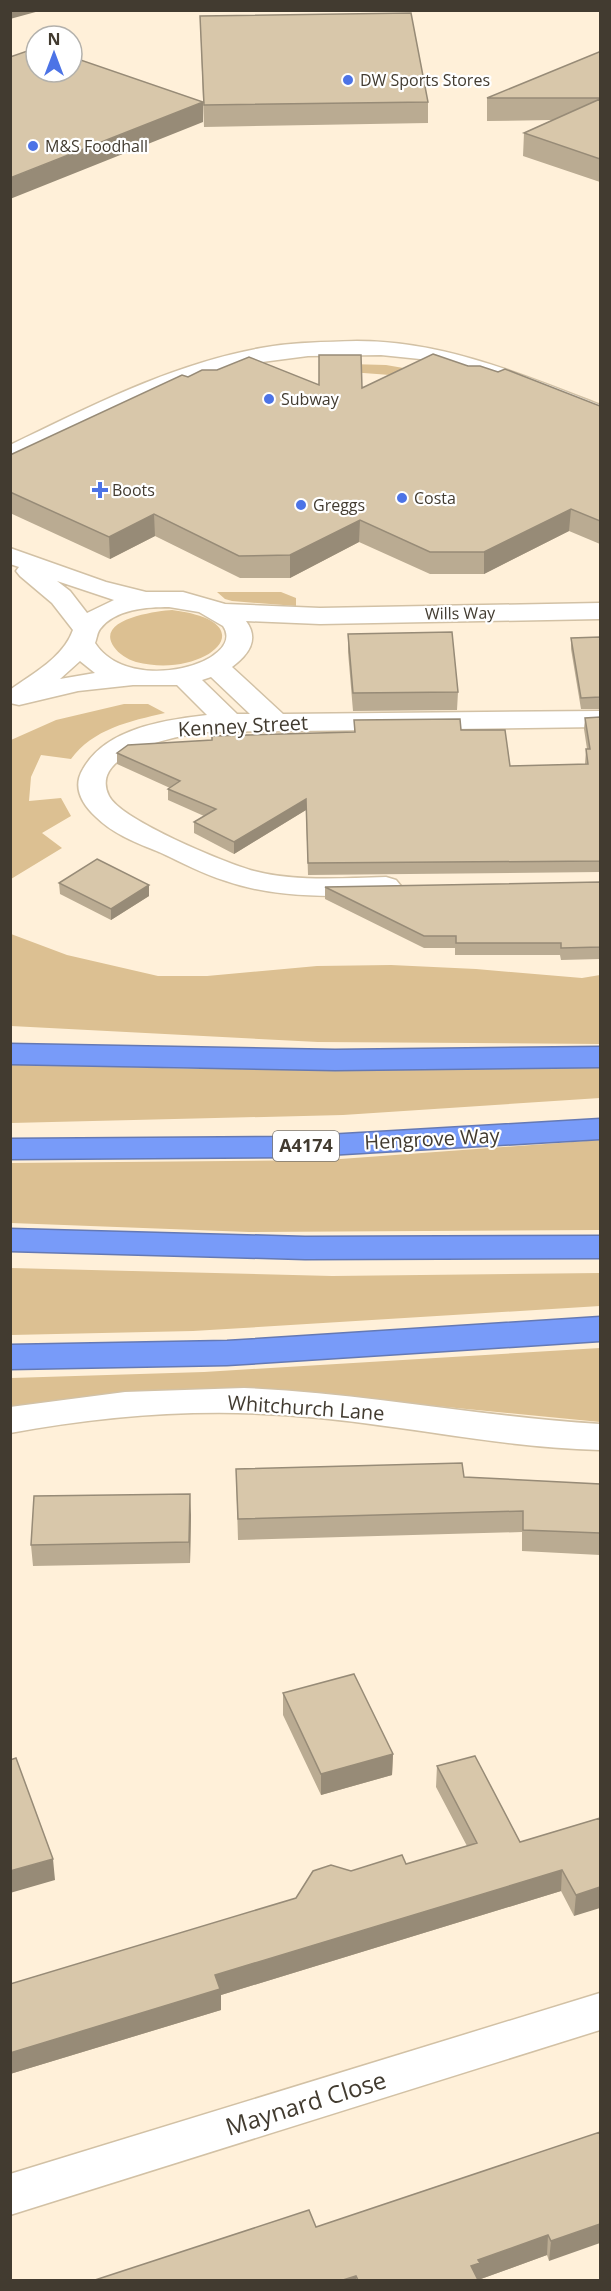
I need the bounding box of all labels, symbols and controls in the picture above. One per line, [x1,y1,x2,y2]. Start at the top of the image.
north arrow [24,24,84,84]
text: N [47,28,61,50]
place label: DW Sports Stores [360,69,490,91]
marker: DW Sports Stores [341,73,355,87]
place label: M&S Foodhall [45,135,148,157]
marker: M&S Foodhall [26,139,40,153]
place label: Subway [281,388,340,410]
marker: Subway [262,392,276,406]
place label: Boots [112,479,155,501]
marker: Boots [93,483,107,497]
place label: Costa [414,487,456,509]
marker: Costa [395,491,409,505]
place label: Greggs [313,494,365,516]
marker: Greggs [294,498,308,512]
street label: Wills Way [425,601,496,625]
street label: Kenney Street [177,709,309,742]
street label: Hengrove Way [364,1121,501,1156]
road number: A4174 [273,1131,339,1161]
street label: Whitchurch Lane [227,1389,385,1426]
street label: Maynard Close [221,2062,390,2143]

